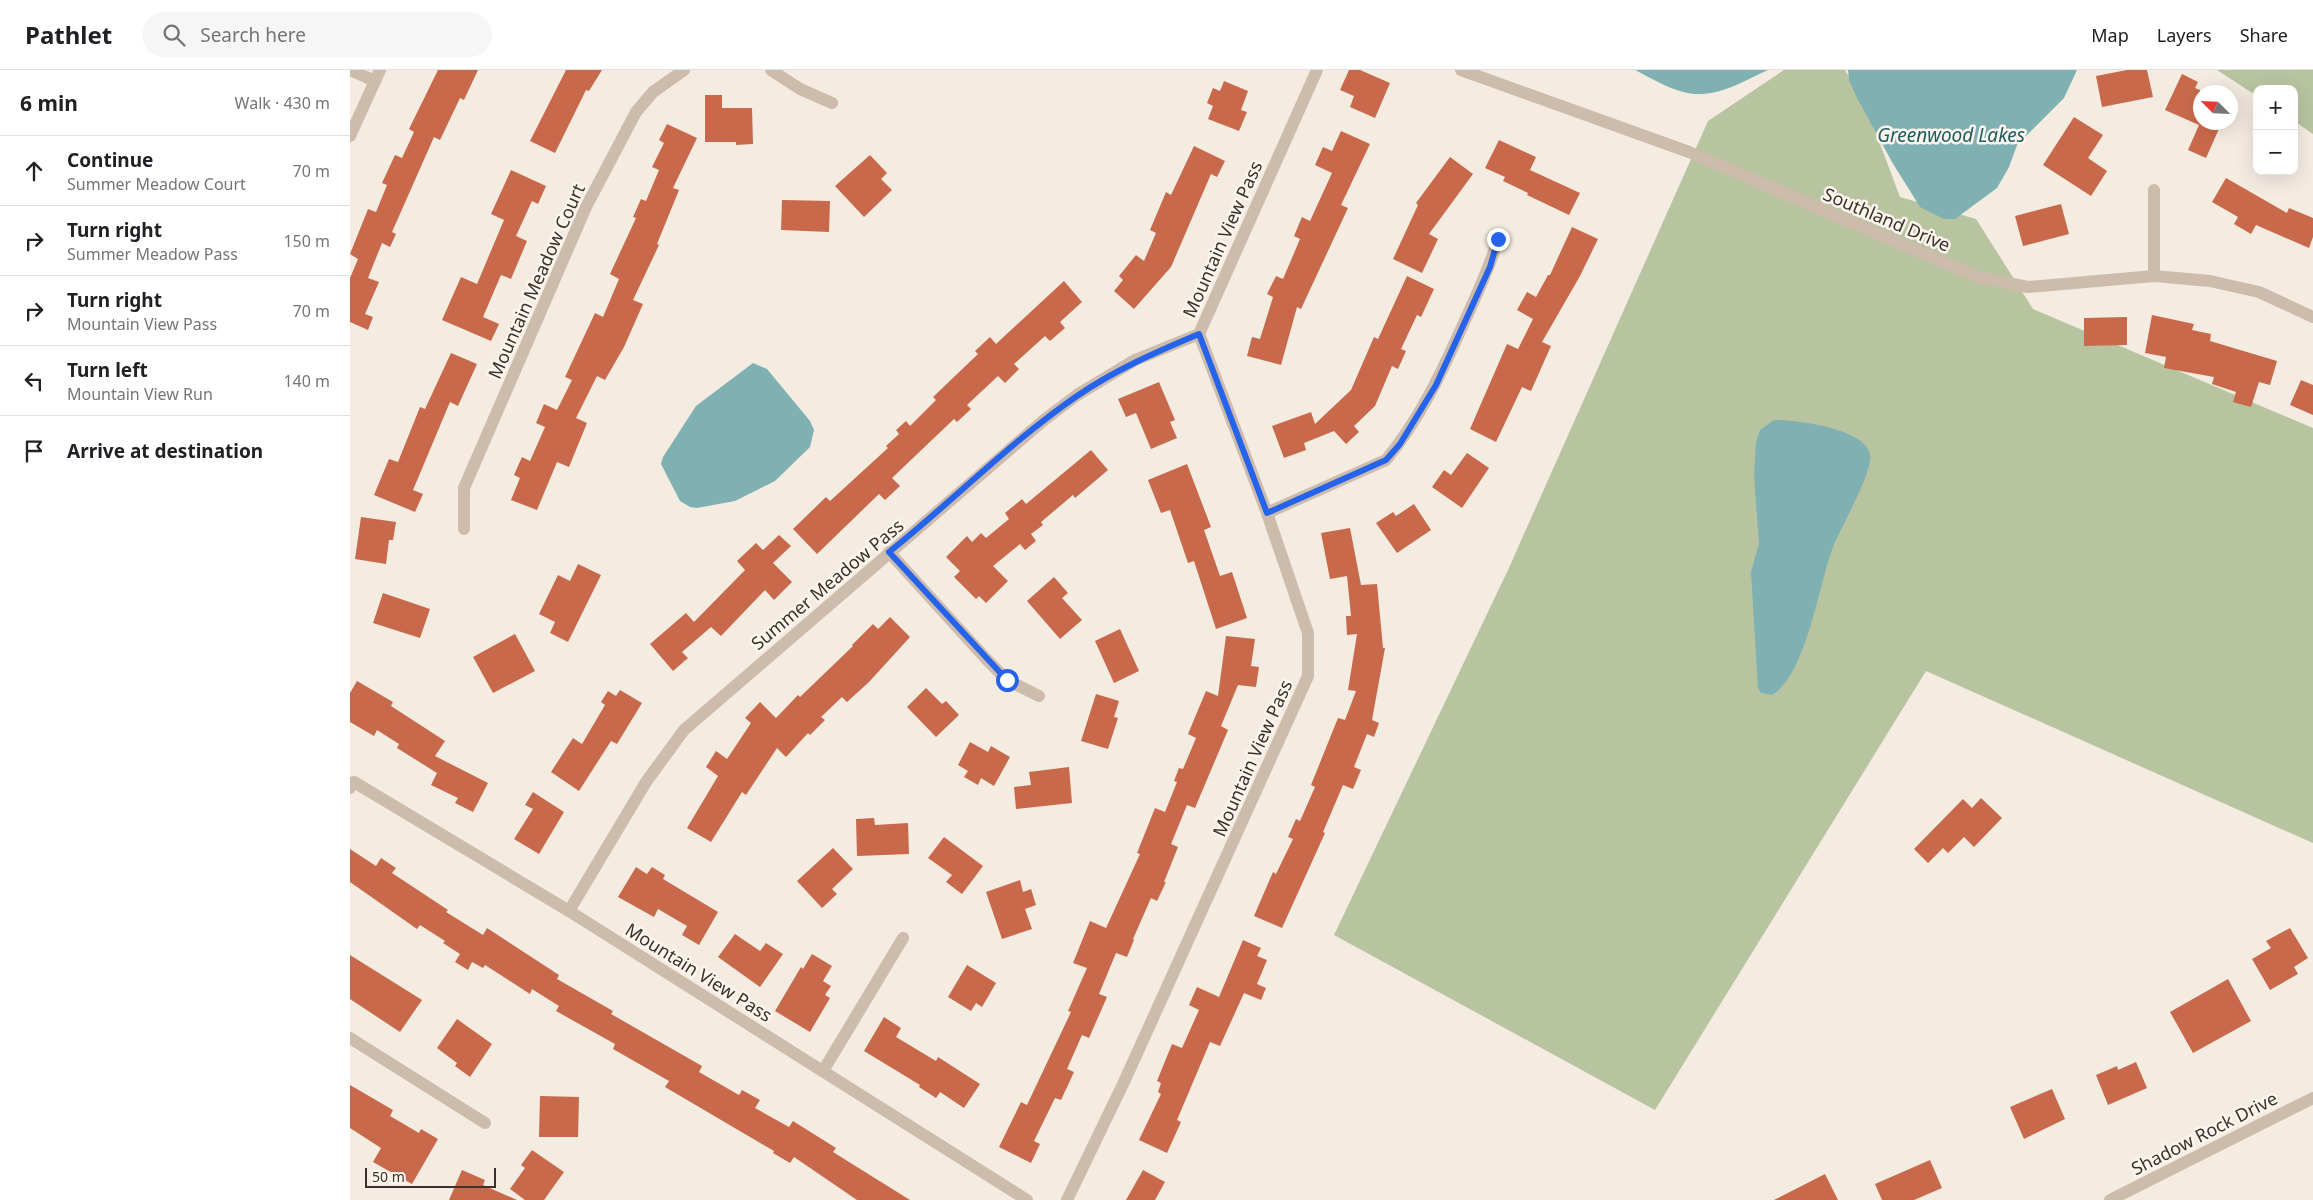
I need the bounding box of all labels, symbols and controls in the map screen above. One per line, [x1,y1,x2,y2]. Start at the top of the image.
search box [142,12,492,57]
text: Pathlet [25,18,112,51]
icon: search [160,21,188,49]
text: Search here [200,22,306,48]
text: Map [2091,23,2129,47]
text: Layers [2157,23,2212,47]
text: Share [2240,23,2288,47]
north arrow [2193,85,2238,130]
map controls [2253,85,2298,175]
button: + [2253,85,2298,130]
text: 6 min [20,89,78,117]
text: Walk · 430 m [235,92,330,114]
water label: Greenwood Lakes [1877,122,2025,148]
button: − [2253,130,2298,175]
text: Continue [67,147,153,173]
icon: ahead [20,157,48,185]
street label: Mountain View Pass [1177,157,1267,321]
text: 70 m [293,160,330,182]
text: Summer Meadow Court [67,173,246,195]
street label: Mountain Meadow Court [482,179,590,382]
street label: Southland Drive [1820,181,1954,257]
text: Turn right [67,217,162,243]
icon: right [20,227,48,255]
route end [1487,228,1510,251]
text: 150 m [283,230,330,252]
text: Summer Meadow Pass [67,243,238,265]
text: Turn right [67,287,162,313]
icon: right [20,297,48,325]
text: 70 m [293,300,330,322]
text: Mountain View Pass [67,313,217,335]
text: Turn left [67,357,148,383]
icon: left [20,367,48,395]
text: 140 m [283,370,330,392]
text: Mountain View Run [67,383,213,405]
icon: arrive [20,437,48,465]
text: Arrive at destination [67,438,263,464]
street label: Summer Meadow Pass [746,513,908,655]
route start [996,669,1019,692]
street label: Mountain View Pass [1207,676,1297,840]
street label: Mountain View Pass [621,917,777,1027]
street label: Shadow Rock Drive [2127,1086,2281,1180]
scale bar [365,1165,496,1188]
text: 50 m [372,1167,405,1186]

